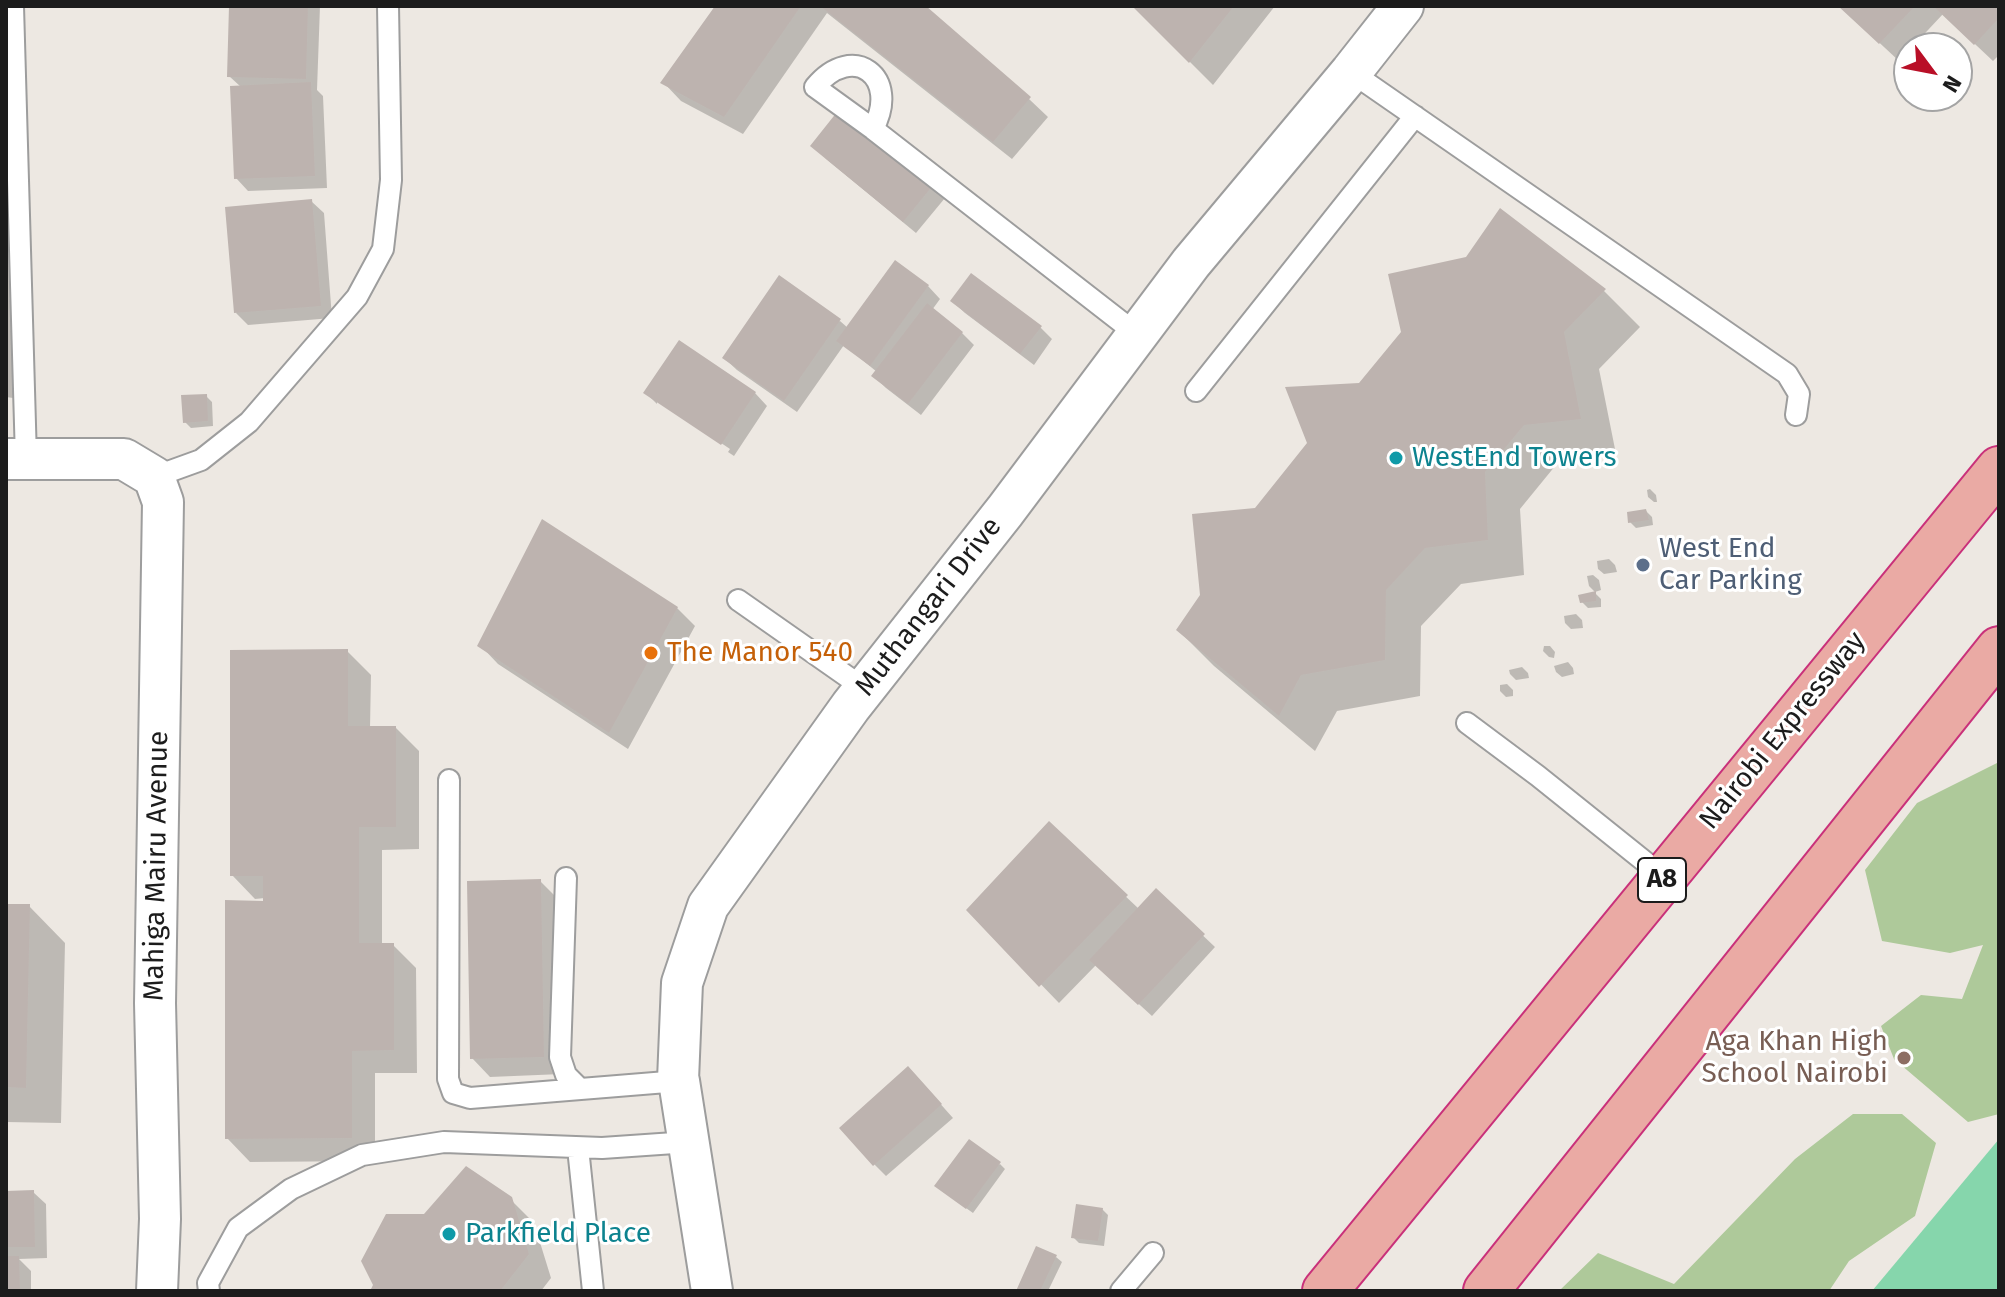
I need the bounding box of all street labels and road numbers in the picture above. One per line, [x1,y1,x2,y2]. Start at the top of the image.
street label: Muthangari Drive [849,511,1009,703]
street label: Nairobi Expressway [1693,625,1873,837]
street label: Mahiga Mairu Avenue [138,731,176,1001]
road number: A8 [1638,858,1686,902]

